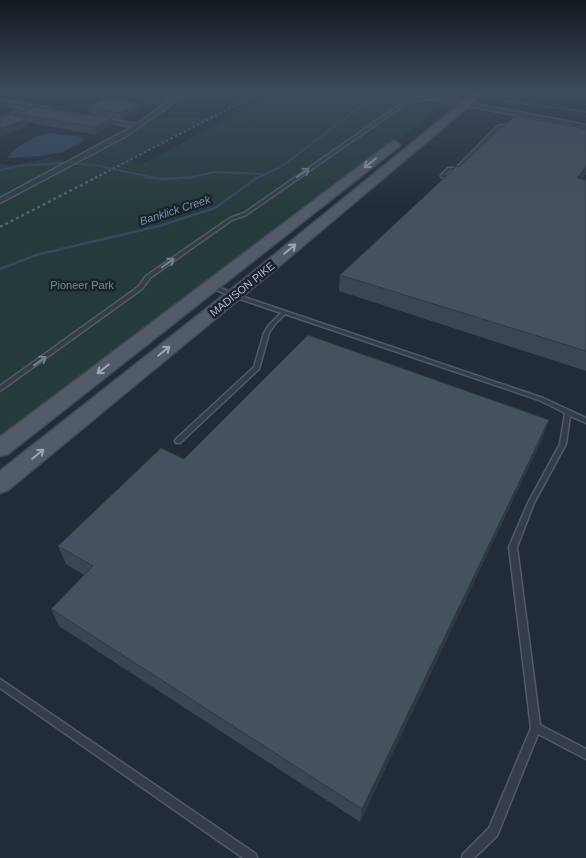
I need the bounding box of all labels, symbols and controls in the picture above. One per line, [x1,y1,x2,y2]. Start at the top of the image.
one-way arrow [363,158,377,168]
one-way arrow [296,168,310,178]
water label: Banklick Creek [138,193,212,227]
one-way arrow [284,243,297,255]
one-way arrow [161,258,175,268]
street label: MADISON PIKE [207,259,277,319]
park label: Pioneer Park [50,279,114,291]
one-way arrow [157,346,170,357]
one-way arrow [32,356,46,366]
one-way arrow [97,363,110,374]
one-way arrow [31,448,44,459]

